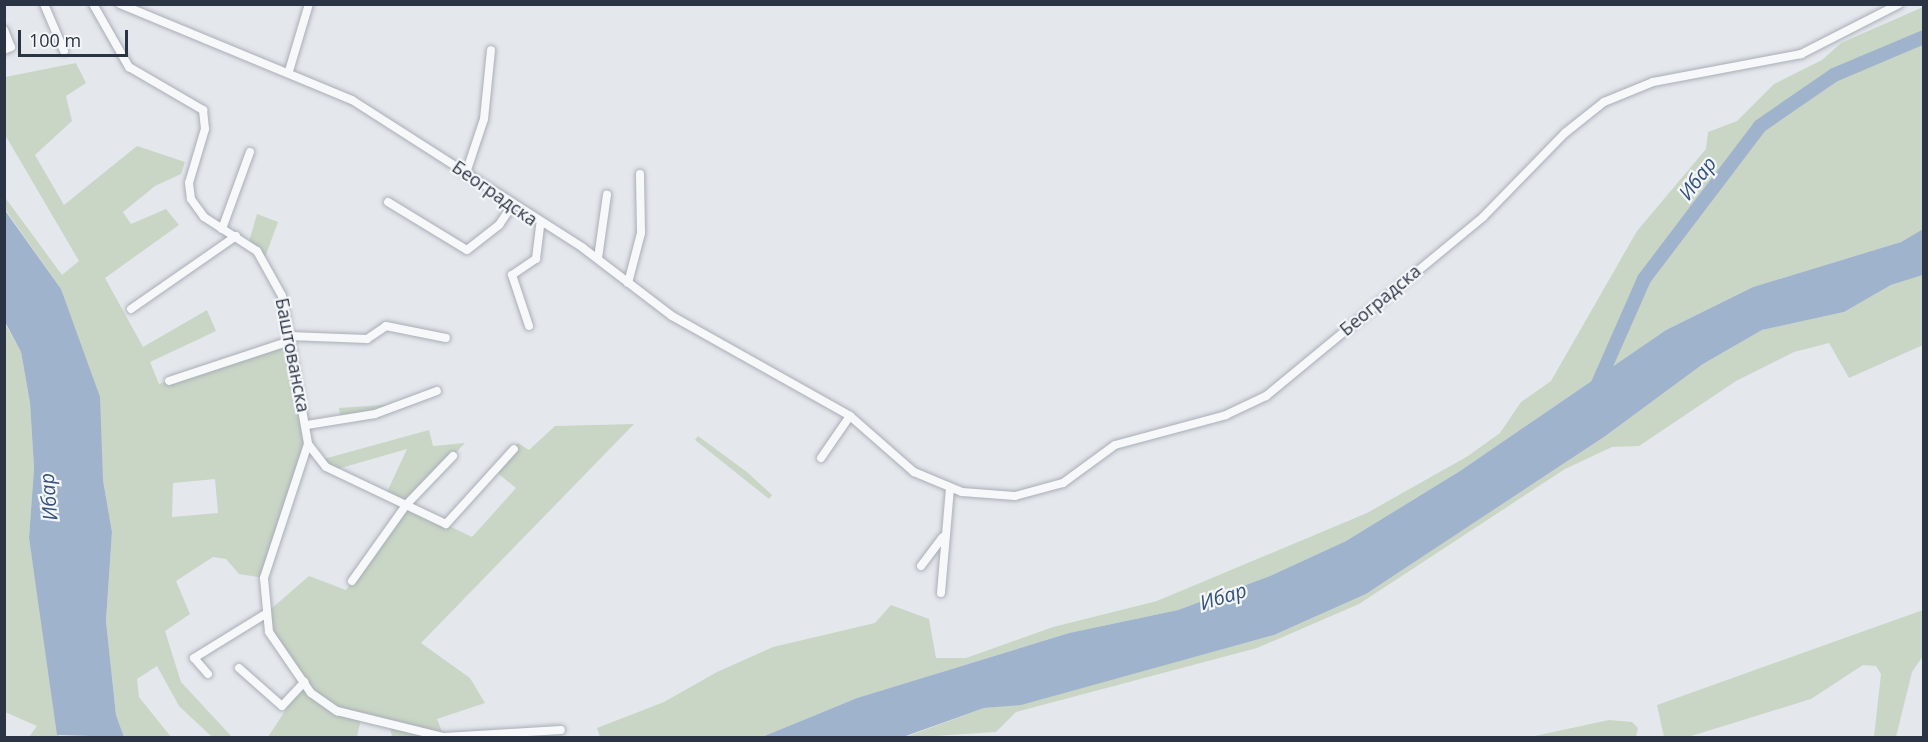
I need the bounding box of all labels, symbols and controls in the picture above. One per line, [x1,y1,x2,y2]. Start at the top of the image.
scale bar [21,18,130,56]
text: 100 m [29,28,81,52]
water label: Ибар [1673,152,1721,204]
street label: Београдска [448,156,542,230]
street label: Београдска [1335,260,1425,340]
street label: Баштованска [271,296,315,414]
water label: Ибар [34,472,62,522]
water label: Ибар [1197,578,1249,614]

